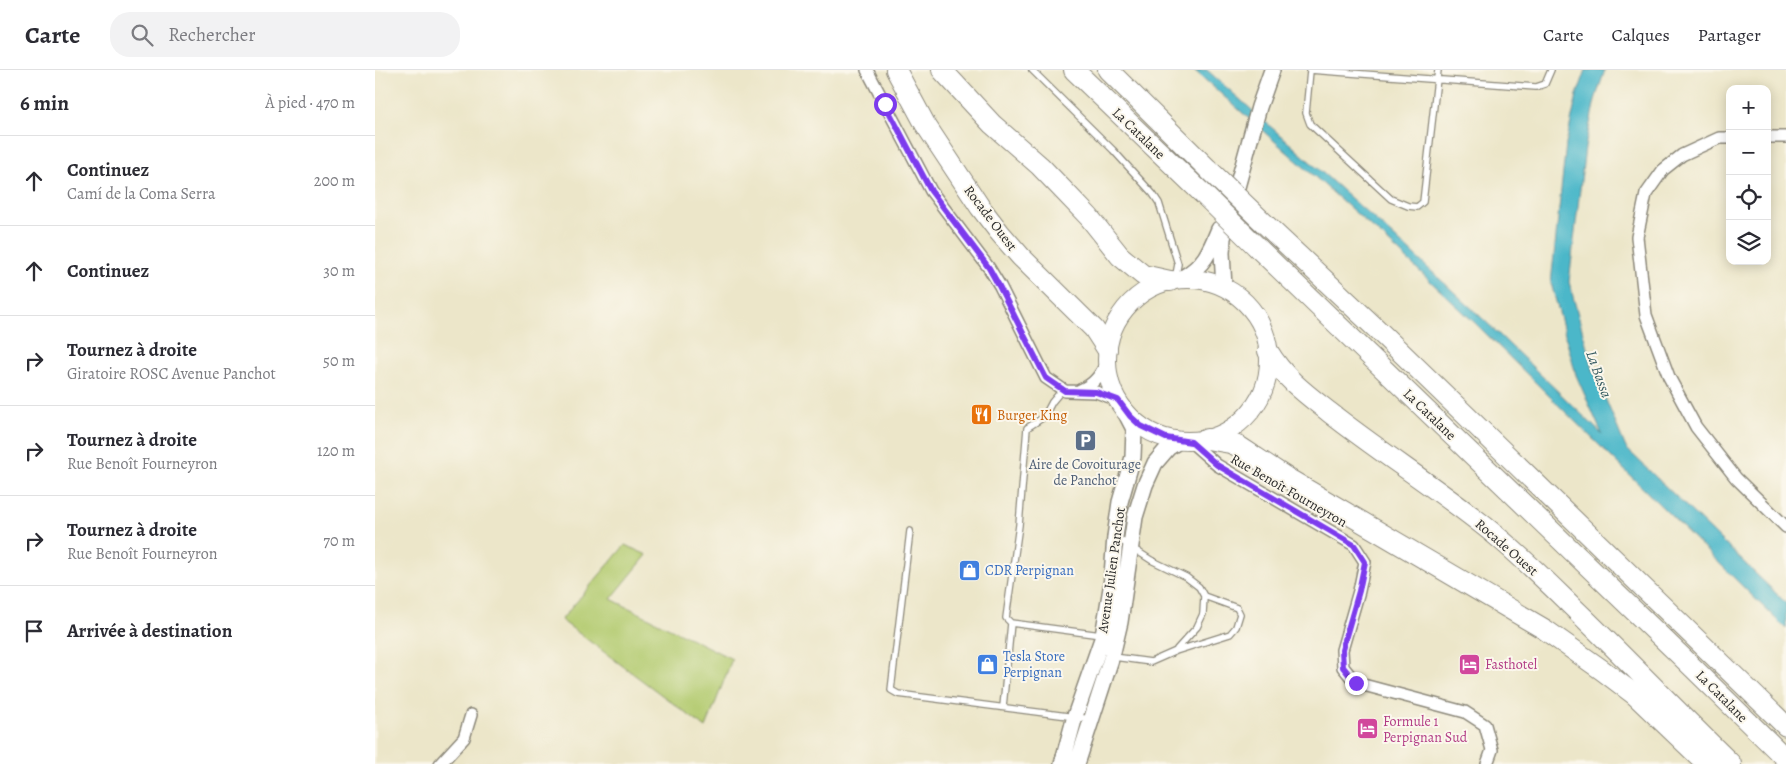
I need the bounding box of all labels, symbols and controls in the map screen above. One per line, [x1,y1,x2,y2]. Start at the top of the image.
search box [110,12,460,57]
text: Carte [25,19,80,51]
icon: search [128,21,156,49]
text: Rechercher [168,22,256,48]
text: Carte [1543,23,1583,47]
text: Calques [1611,23,1670,47]
text: Partager [1698,23,1761,47]
map controls [1726,85,1771,265]
button: + [1726,85,1771,130]
text: 6 min [20,89,69,117]
text: À pied · 470 m [265,92,355,114]
route start [874,93,897,116]
street label: La Catalane [1108,103,1169,163]
button: − [1726,130,1771,175]
text: Continuez [67,157,149,183]
icon: ahead [20,167,48,195]
text: 200 m [314,170,355,192]
button: locate [1726,175,1771,220]
street label: Rocade Ouest [960,182,1022,255]
text: Camí de la Coma Serra [67,183,215,205]
button: layers [1726,220,1771,265]
icon: ahead [20,257,48,285]
text: Continuez [67,258,149,284]
text: 30 m [323,260,355,282]
text: Tournez à droite [67,337,197,363]
icon: right [20,347,48,375]
water label: La Bassa [1581,347,1617,401]
text: 50 m [323,350,355,372]
text: Giratoire ROSC Avenue Panchot [67,363,276,385]
street label: La Catalane [1399,384,1460,444]
restaurant icon: Burger King [969,403,993,427]
place label: Burger King [997,406,1067,425]
text: Tournez à droite [67,427,197,453]
parking icon: Aire de Covoiturage de Panchot [1073,429,1097,453]
icon: right [20,437,48,465]
text: 120 m [317,440,355,462]
street label: Rue Benoît Fourneyron [1227,449,1351,532]
text: Rue Benoît Fourneyron [67,453,218,475]
place label: Aire de Covoiturage de Panchot [1028,455,1141,490]
street label: Avenue Julien Panchot [1093,506,1130,635]
street label: Rocade Ouest [1471,515,1543,580]
text: Tournez à droite [67,517,197,543]
icon: right [20,527,48,555]
text: 70 m [323,530,355,552]
text: Rue Benoît Fourneyron [67,543,218,565]
shop icon: CDR Perpignan [957,558,981,582]
place label: CDR Perpignan [985,561,1074,580]
icon: arrive [20,617,48,645]
text: Arrivée à destination [67,618,232,644]
place label: Tesla Store Perpignan [1003,647,1065,682]
shop icon: Tesla Store Perpignan [975,652,999,676]
hotel icon: Fasthotel [1457,652,1481,676]
place label: Fasthotel [1485,655,1538,674]
street label: La Catalane [1691,666,1752,727]
route end [1345,672,1368,695]
place label: Formule 1 Perpignan Sud [1383,712,1468,747]
hotel icon: Formule 1 Perpignan Sud [1355,717,1379,741]

